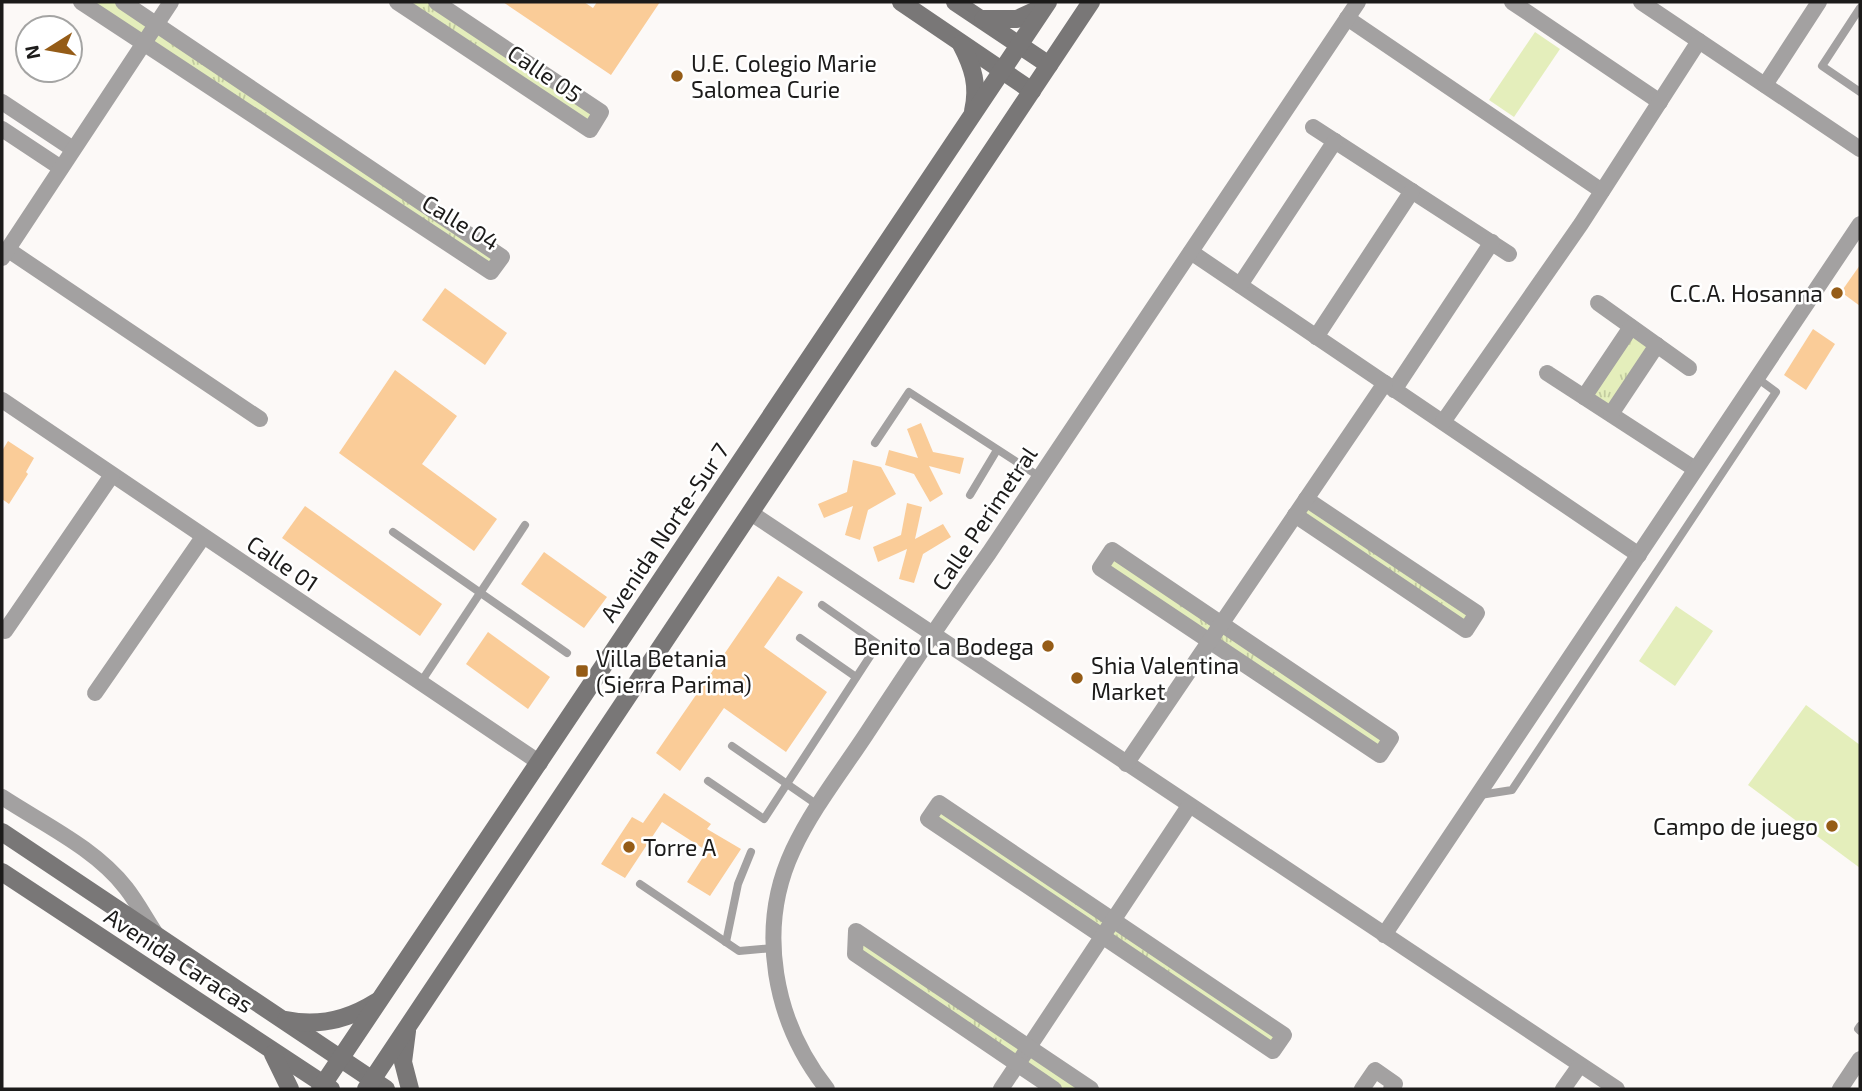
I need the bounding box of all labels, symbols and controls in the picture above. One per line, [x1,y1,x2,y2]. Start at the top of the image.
north arrow [14,14,84,84]
street label: Calle 05 [503,38,587,108]
text: N [19,43,44,61]
place label: U.E. Colegio Marie Salomea Curie [691,49,877,103]
marker: U.E. Colegio Marie Salomea Curie [669,68,685,84]
street label: Calle 04 [417,188,505,256]
place label: C.C.A. Hosanna [1670,279,1823,307]
marker: C.C.A. Hosanna [1829,285,1845,301]
street label: Avenida Norte-Sur 7 [594,437,734,627]
street label: Calle Perimetral [926,441,1043,595]
street label: Calle 01 [242,529,324,597]
place label: Benito La Bodega [854,632,1034,660]
marker: Benito La Bodega [1040,638,1056,654]
place label: Villa Betania (Sierra Parima) [596,644,752,698]
place label: Shia Valentina Market [1091,651,1239,705]
marker: Villa Betania (Sierra Parima) [574,663,590,679]
marker: Shia Valentina Market [1069,670,1085,686]
place label: Campo de juego [1653,812,1818,840]
marker: Campo de juego [1824,818,1840,834]
place label: Torre A [643,833,717,861]
marker: Torre A [621,839,637,855]
street label: Avenida Caracas [99,902,259,1018]

